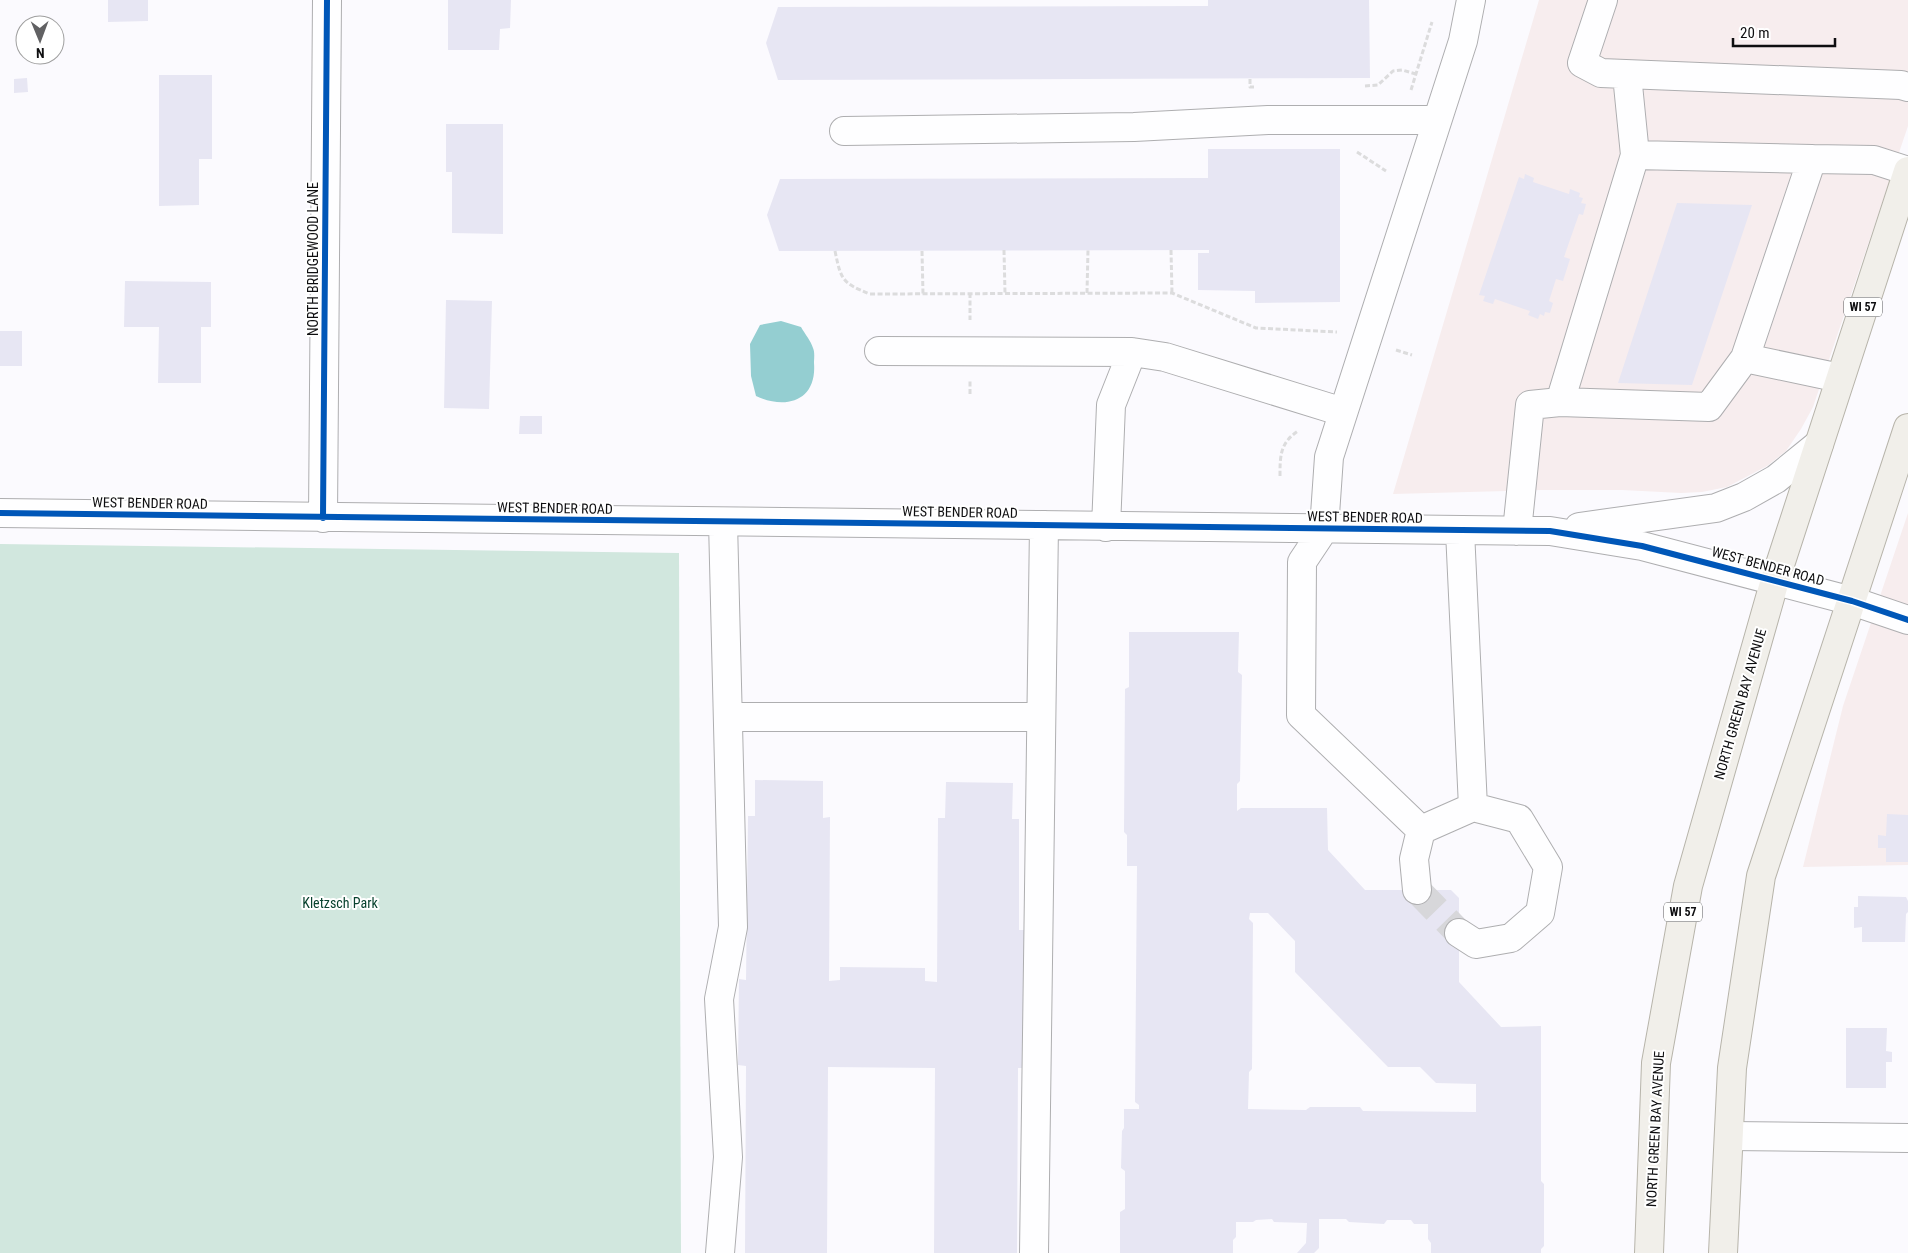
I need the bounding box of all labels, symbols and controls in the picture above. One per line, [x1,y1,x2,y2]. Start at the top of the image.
north arrow [15,15,65,65]
scale bar [1733,15,1836,47]
text: 20 m [1740,24,1770,42]
text: N [36,45,45,61]
street label: NORTH BRIDGEWOOD LANE [305,182,321,336]
road number: WI 57 [1844,298,1882,316]
street label: WEST BENDER ROAD [92,494,208,512]
street label: WEST BENDER ROAD [497,499,613,517]
street label: WEST BENDER ROAD [902,503,1018,521]
street label: WEST BENDER ROAD [1307,508,1423,526]
street label: WEST BENDER ROAD [1710,543,1826,589]
street label: NORTH GREEN BAY AVENUE [1711,627,1769,781]
park label: Kletzsch Park [302,895,378,911]
road number: WI 57 [1664,902,1702,922]
street label: NORTH GREEN BAY AVENUE [1643,1051,1667,1207]

